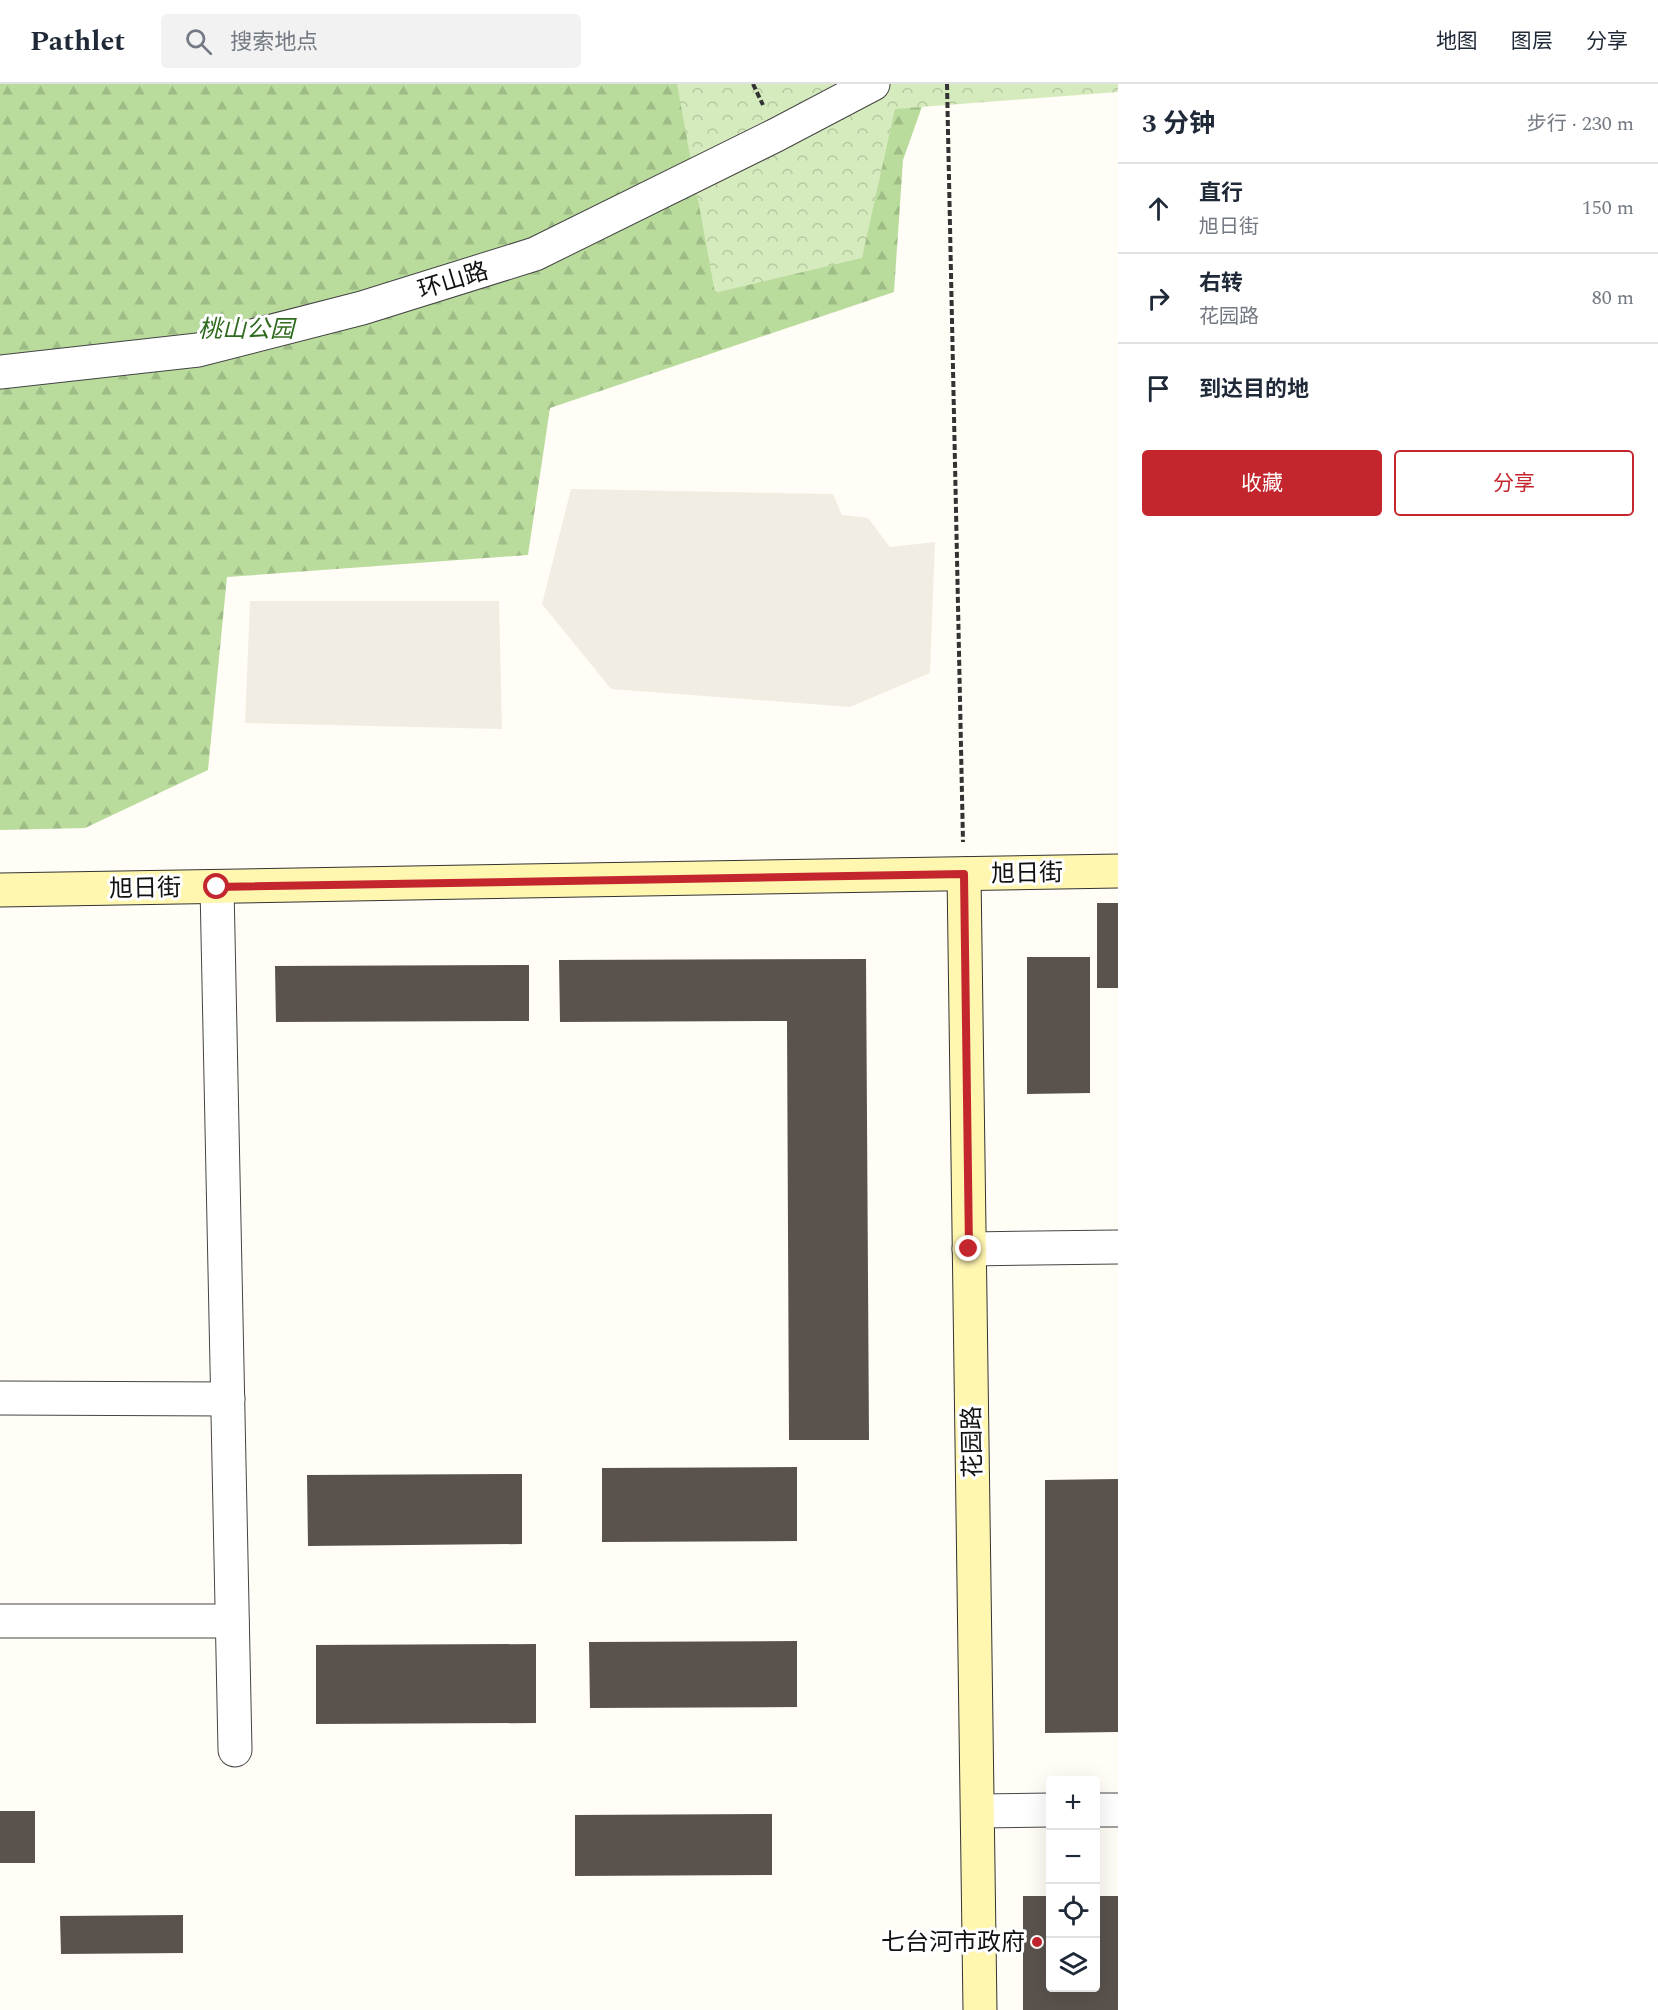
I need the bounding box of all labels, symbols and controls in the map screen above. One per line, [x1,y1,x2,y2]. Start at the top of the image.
search box [161,14,581,68]
text: Pathlet [30,20,125,63]
icon: search [182,25,215,58]
text: 搜索地点 [230,26,318,59]
text: 地图 [1436,26,1478,58]
text: 图层 [1511,26,1553,58]
text: 分享 [1586,26,1628,58]
text: 3 分钟 [1142,104,1215,144]
text: 步行 · 230 m [1527,109,1634,139]
text: 直行 [1199,177,1243,210]
icon: ahead [1142,192,1175,225]
text: 150 m [1582,193,1634,223]
text: 旭日街 [1199,212,1259,242]
street label: 环山路 [414,253,493,309]
text: 右转 [1199,267,1243,300]
icon: right [1142,282,1175,315]
text: 80 m [1592,283,1634,313]
text: 花园路 [1199,302,1259,332]
park label: 桃山公园 [198,312,297,348]
icon: arrive [1142,372,1175,405]
text: 到达目的地 [1199,373,1309,406]
button: 收藏 [1142,450,1382,516]
button: 分享 [1394,450,1634,516]
street label: 旭日街 [991,855,1063,893]
street label: 旭日街 [109,870,181,908]
route start [203,873,229,899]
route end [955,1235,981,1261]
street label: 花园路 [954,1406,992,1478]
map controls [1046,1776,1100,1992]
button: + [1046,1776,1100,1830]
button: − [1046,1830,1100,1884]
button: locate [1046,1884,1100,1938]
place label: 七台河市政府 [881,1925,1025,1961]
marker: 七台河市政府 [1030,1935,1044,1949]
button: layers [1046,1938,1100,1992]

